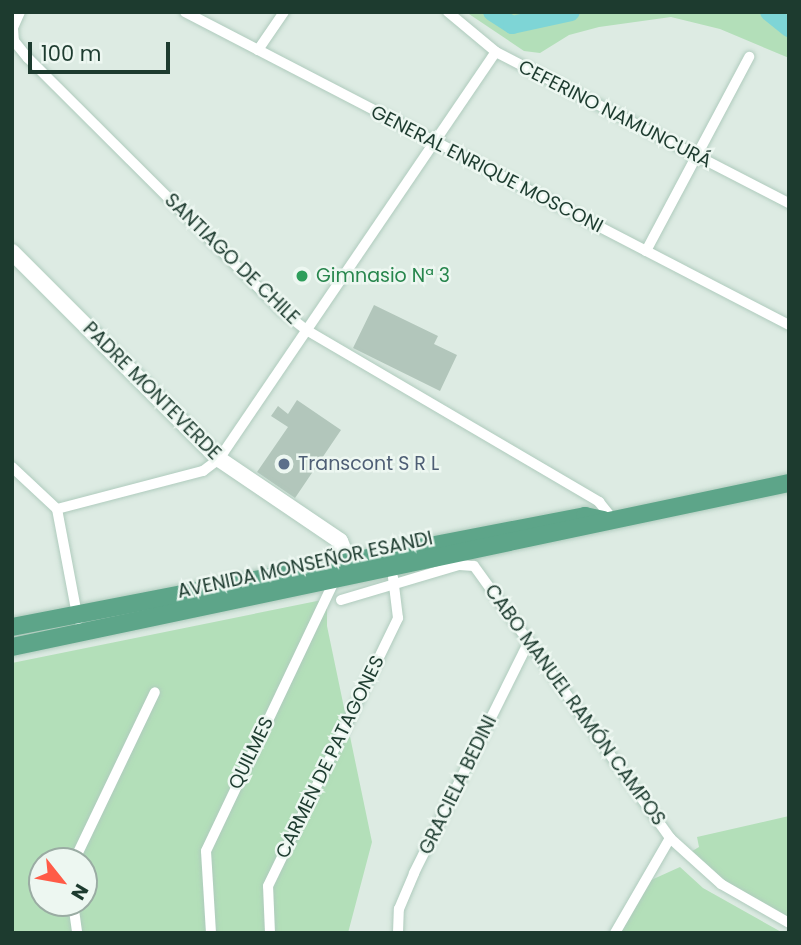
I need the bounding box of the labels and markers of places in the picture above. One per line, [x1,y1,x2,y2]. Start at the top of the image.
place label: Gimnasio Nª 3 [316,265,450,287]
marker: Gimnasio Nª 3 [294,268,310,284]
place label: Transcont S R L [298,453,439,475]
marker: Transcont S R L [276,456,292,472]

